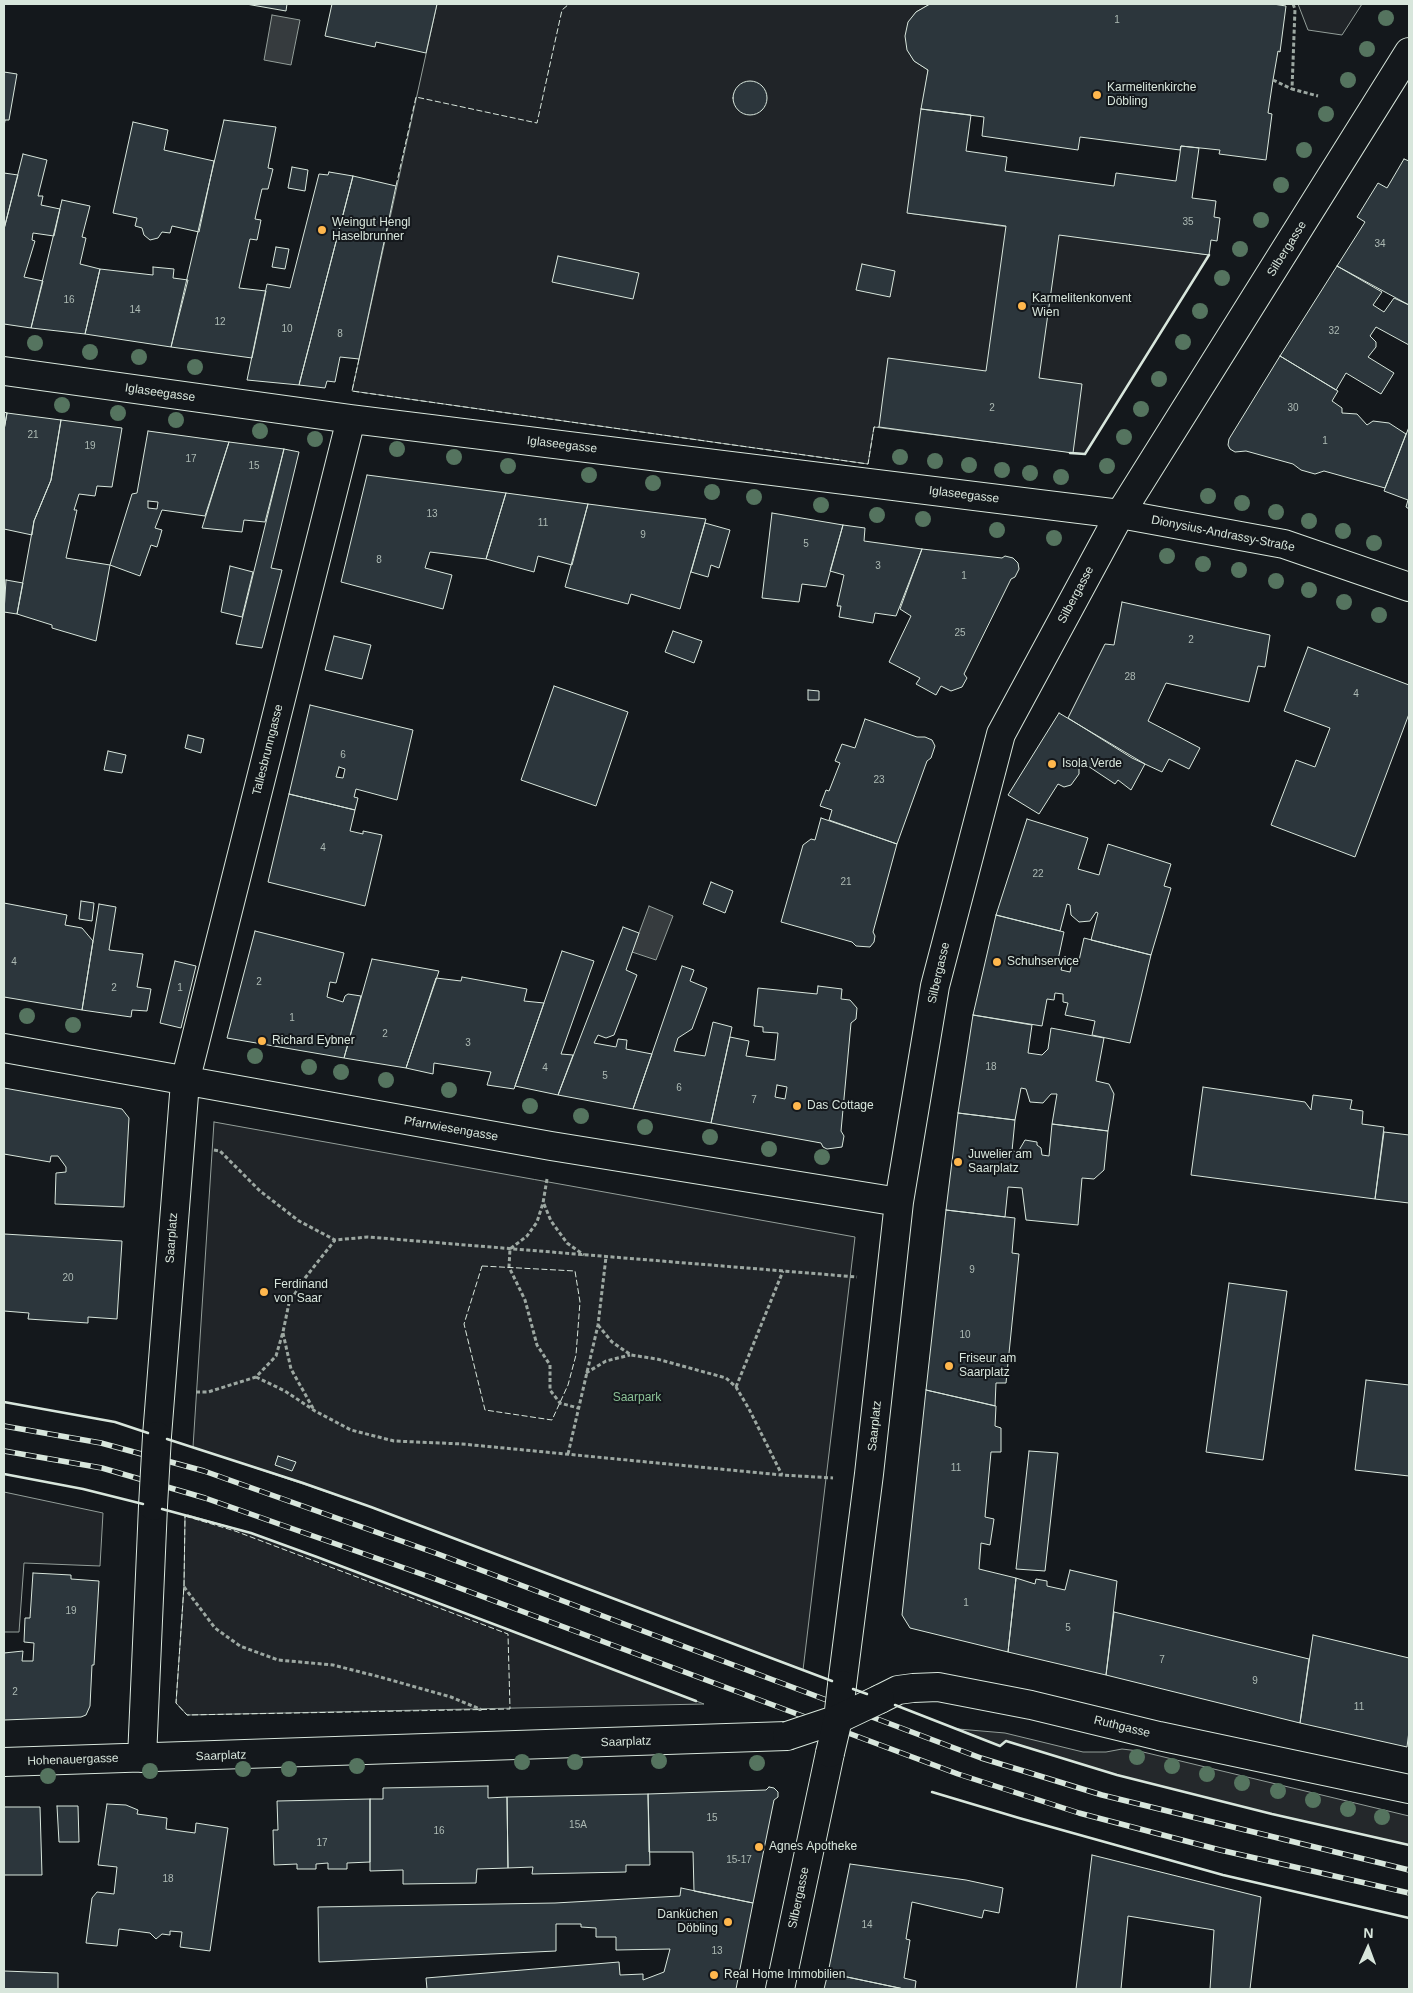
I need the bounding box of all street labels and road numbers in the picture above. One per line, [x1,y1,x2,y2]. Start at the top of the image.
street label: Silbergasse [1264,219,1310,279]
street label: Iglaseegasse [124,381,196,405]
street label: Iglaseegasse [526,434,598,456]
street label: Iglaseegasse [928,484,1000,506]
street label: Dionysius-Andrassy-Straße [1150,513,1296,555]
street label: Silbergasse [1055,564,1097,626]
street label: Tallesbrunngasse [250,703,286,797]
street label: Silbergasse [925,941,953,1005]
street label: Pfarrwiesengasse [403,1114,499,1144]
street label: Saarplatz [163,1212,181,1264]
street label: Saarplatz [865,1400,885,1452]
street label: Ruthgasse [1092,1713,1152,1741]
street label: Saarplatz [600,1734,652,1750]
street label: Saarplatz [195,1748,247,1764]
street label: Hohenauergasse [27,1751,119,1769]
street label: Silbergasse [785,1866,813,1930]

